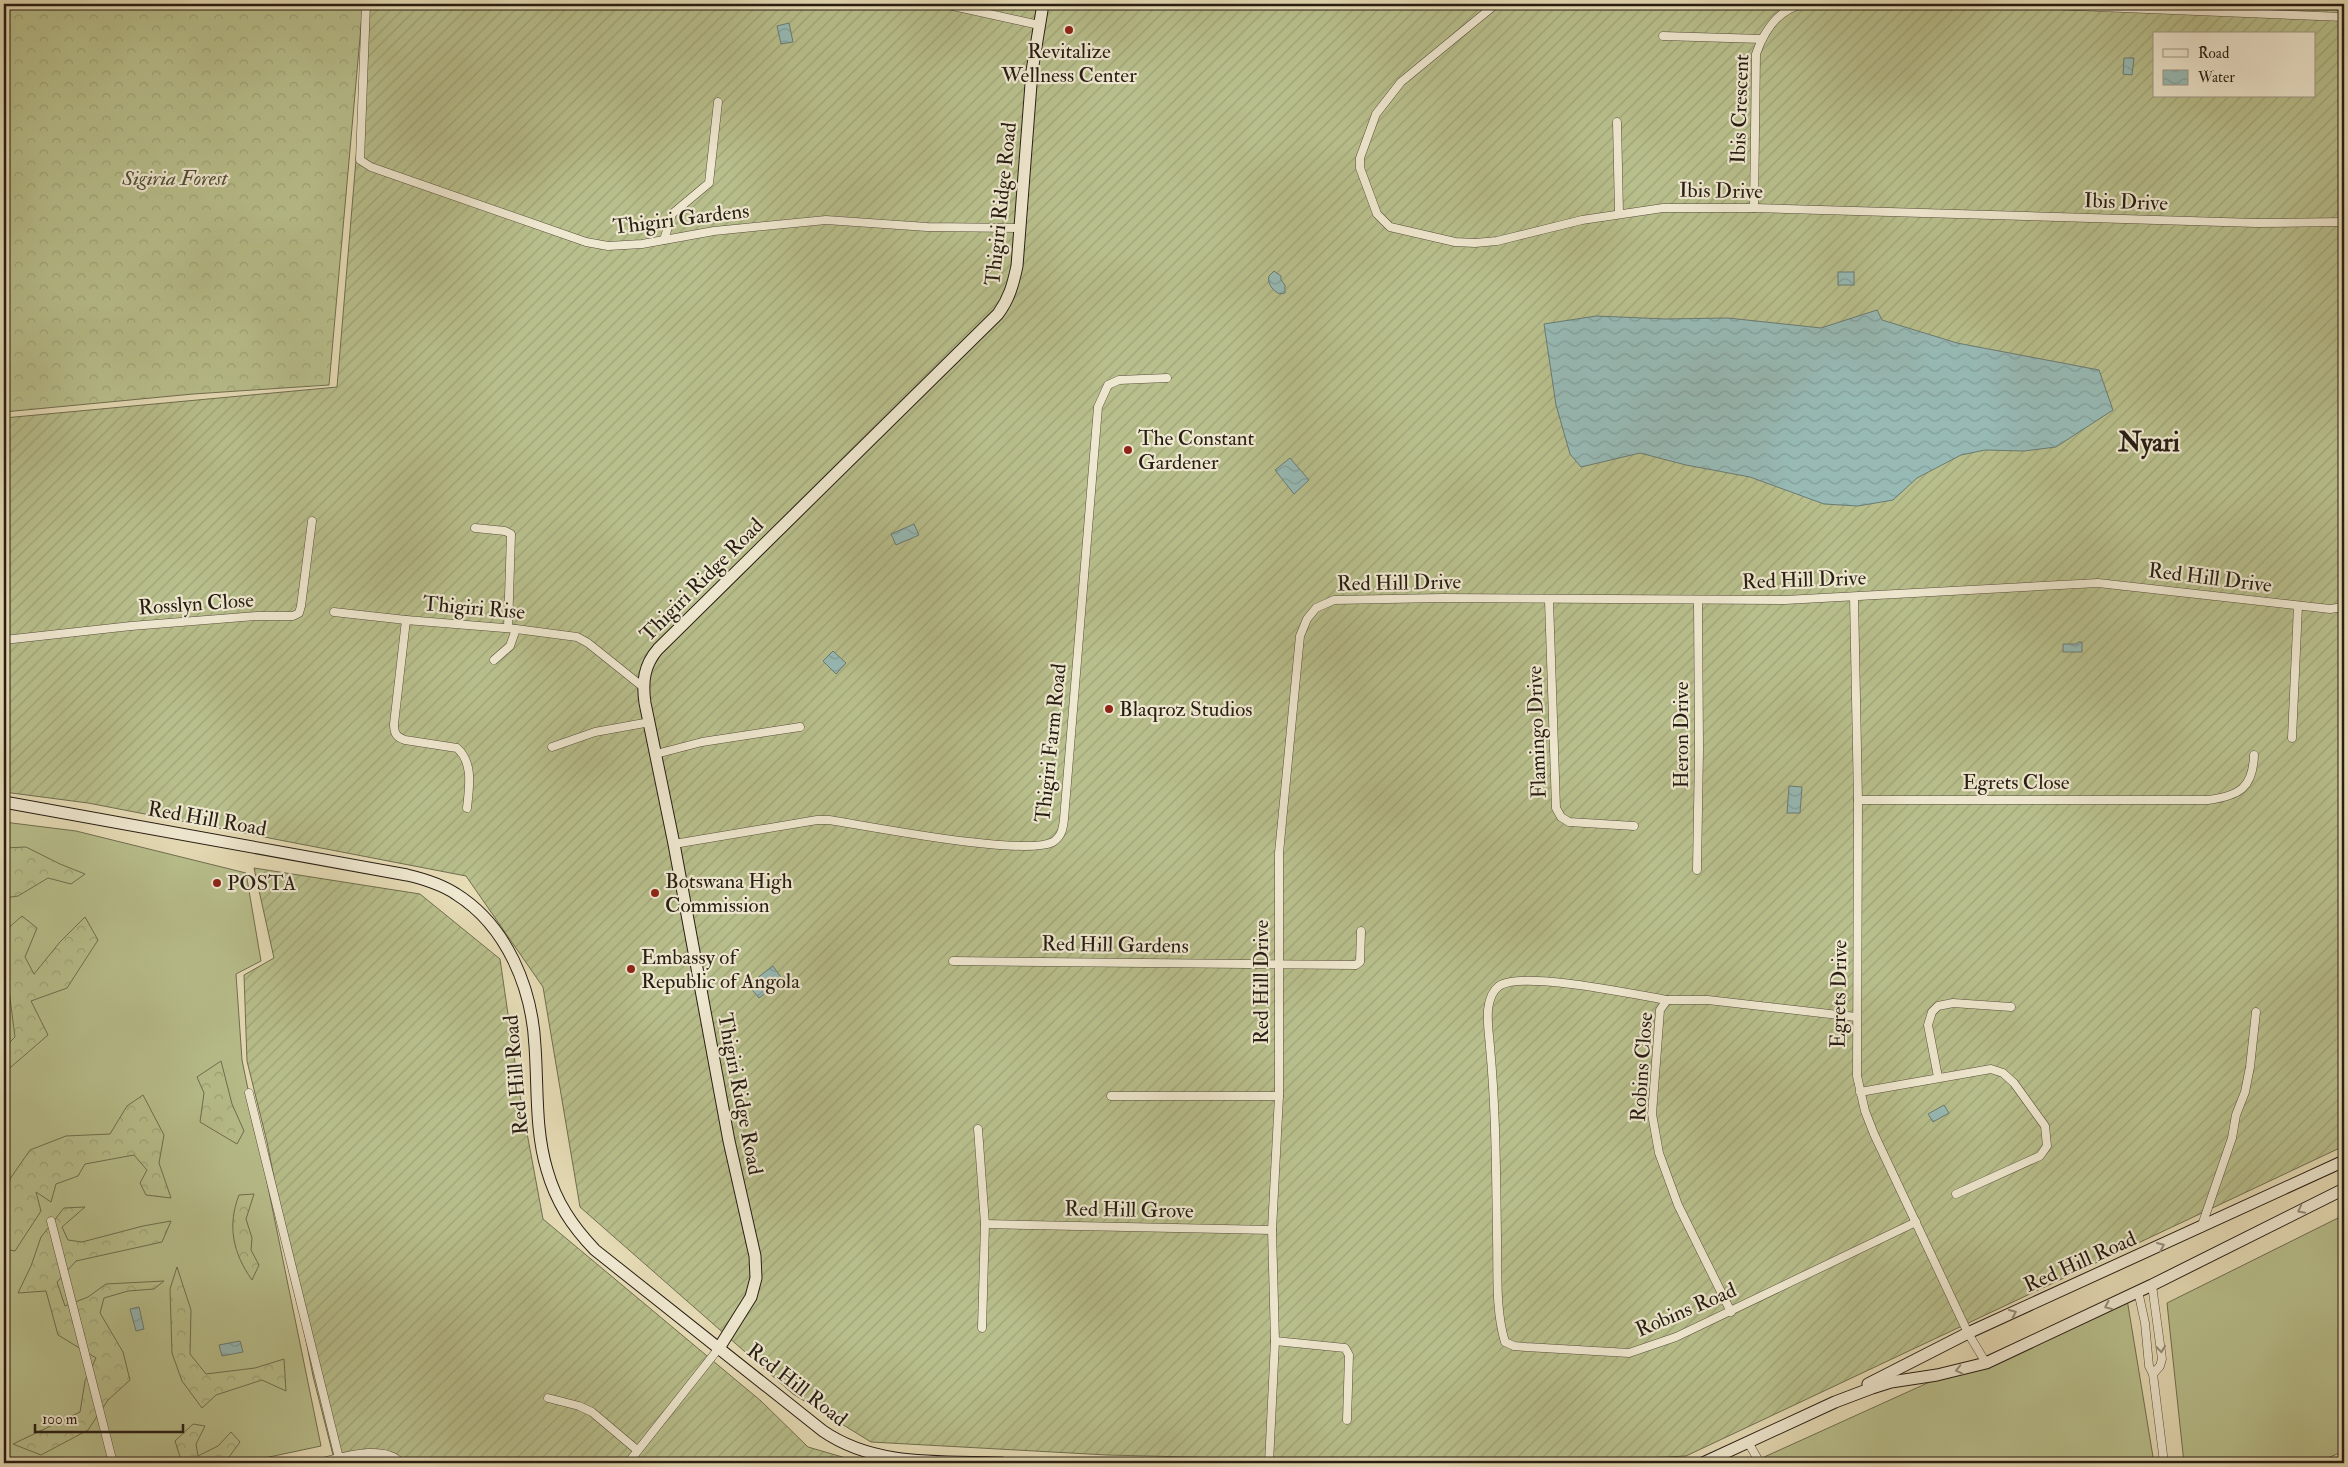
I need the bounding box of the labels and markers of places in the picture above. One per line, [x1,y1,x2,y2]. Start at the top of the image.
marker: Revitalize Wellness Center [1063,24,1075,36]
place label: Revitalize Wellness Center [1000,38,1137,89]
place label: The Constant Gardener [1138,425,1254,476]
marker: The Constant Gardener [1122,444,1134,456]
place label: Blaqroz Studios [1119,696,1253,723]
marker: Blaqroz Studios [1103,703,1115,715]
place label: Botswana High Commission [665,868,792,919]
place label: POSTA [227,870,296,897]
marker: POSTA [211,877,223,889]
marker: Botswana High Commission [649,887,661,899]
place label: Embassy of Republic of Angola [641,944,800,995]
marker: Embassy of Republic of Angola [625,963,637,975]

